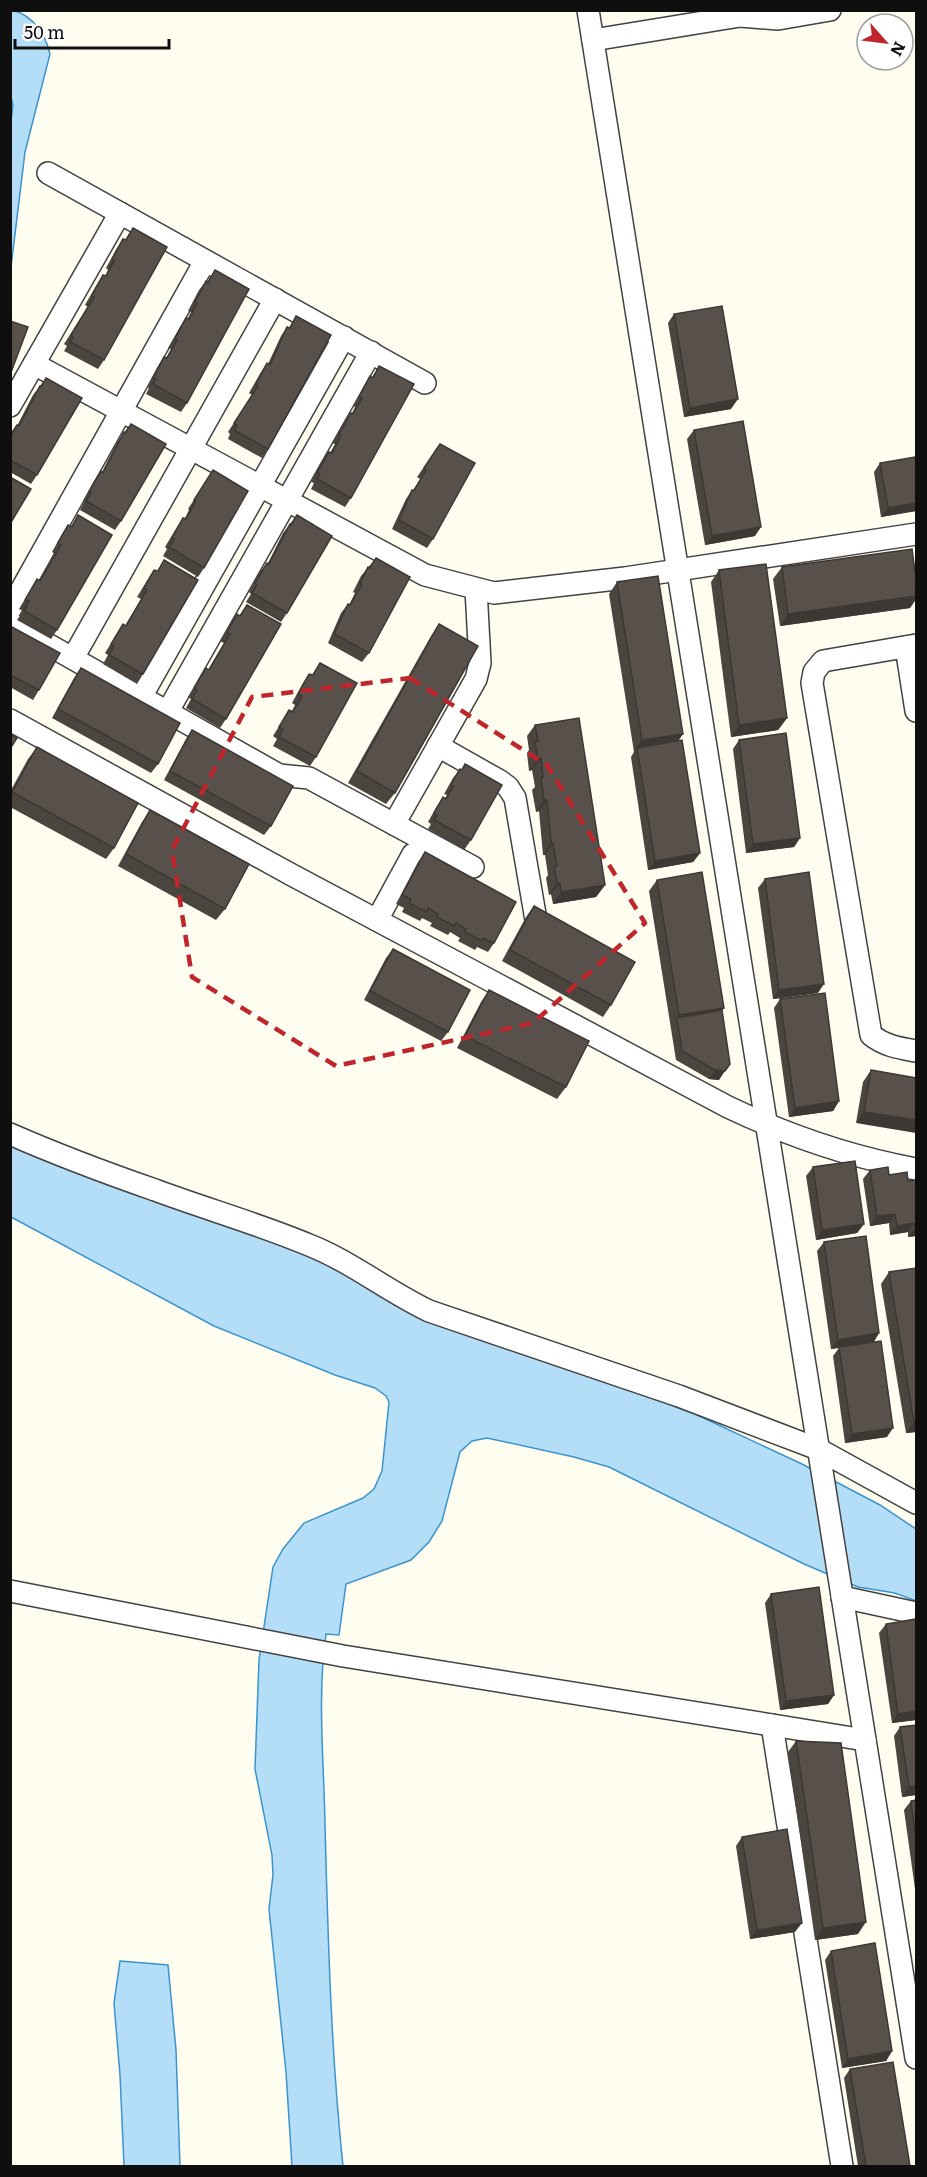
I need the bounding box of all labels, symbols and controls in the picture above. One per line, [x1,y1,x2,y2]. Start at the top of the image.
scale bar [15,12,170,50]
north arrow [855,12,915,72]
text: 50 m [24,18,65,45]
text: N [885,38,913,61]

